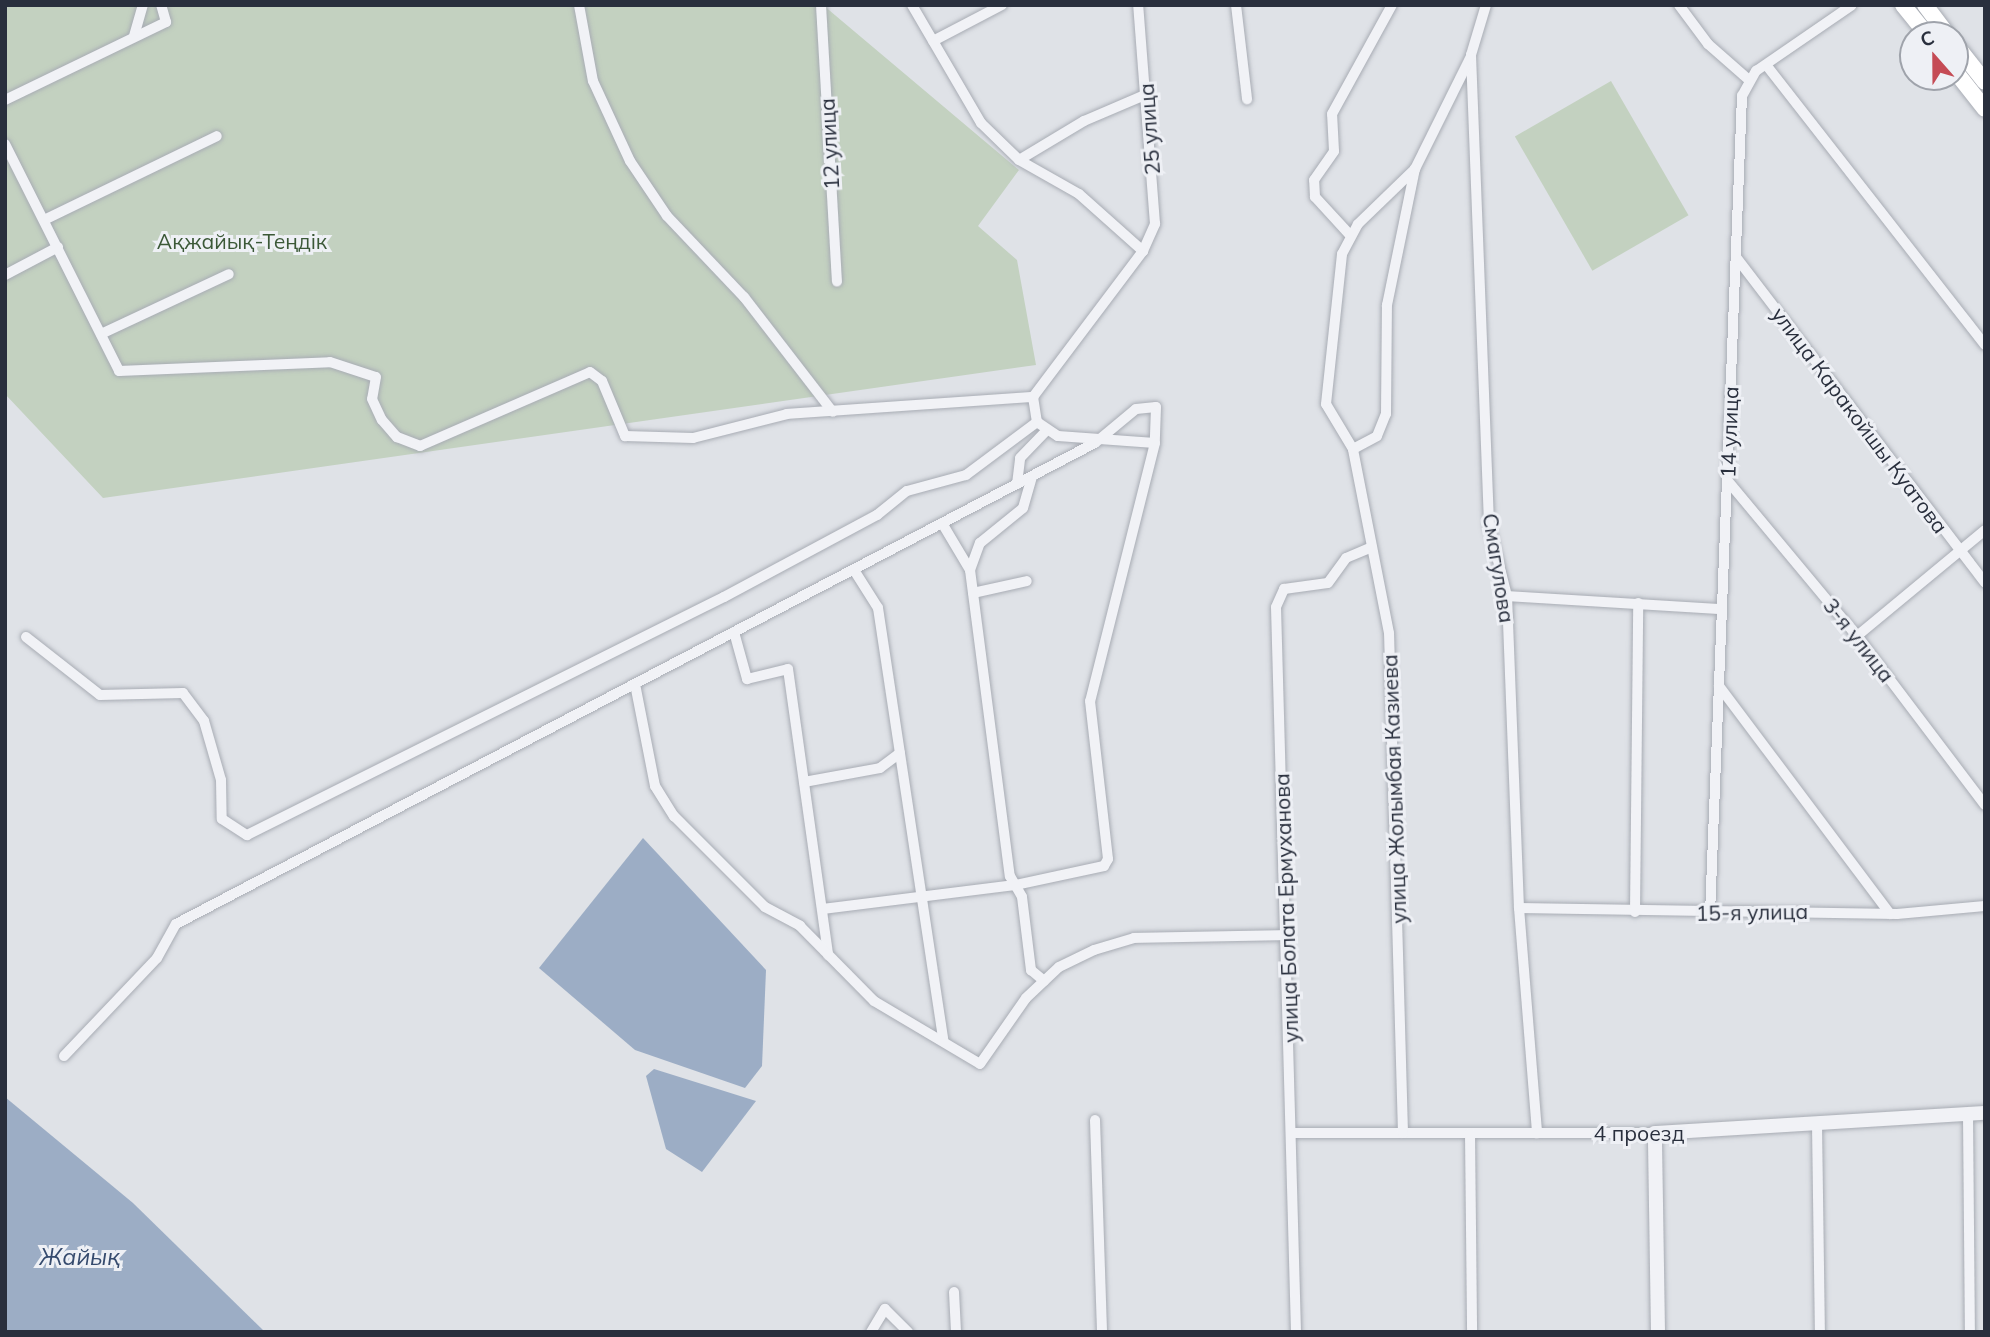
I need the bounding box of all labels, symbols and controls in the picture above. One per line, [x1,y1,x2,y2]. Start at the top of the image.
north arrow [1899,21,1969,91]
text: С [1917,25,1938,52]
street label: 25 улица [1133,82,1165,176]
street label: 12 улица [814,97,844,191]
park label: Ақжайық-Теңдік [157,228,327,254]
street label: улица Каракойшы Куатова [1767,302,1953,538]
street label: 14 улица [1715,386,1743,478]
street label: Смагулова [1478,511,1520,625]
street label: 3-я улица [1818,593,1900,687]
street label: улица Жолымбая Казиева [1377,654,1411,924]
street label: улица Болата Ермуханова [1269,773,1303,1043]
street label: 15-я улица [1696,898,1808,926]
street label: 4 проезд [1594,1120,1684,1146]
water label: Жайық [39,1243,121,1271]

